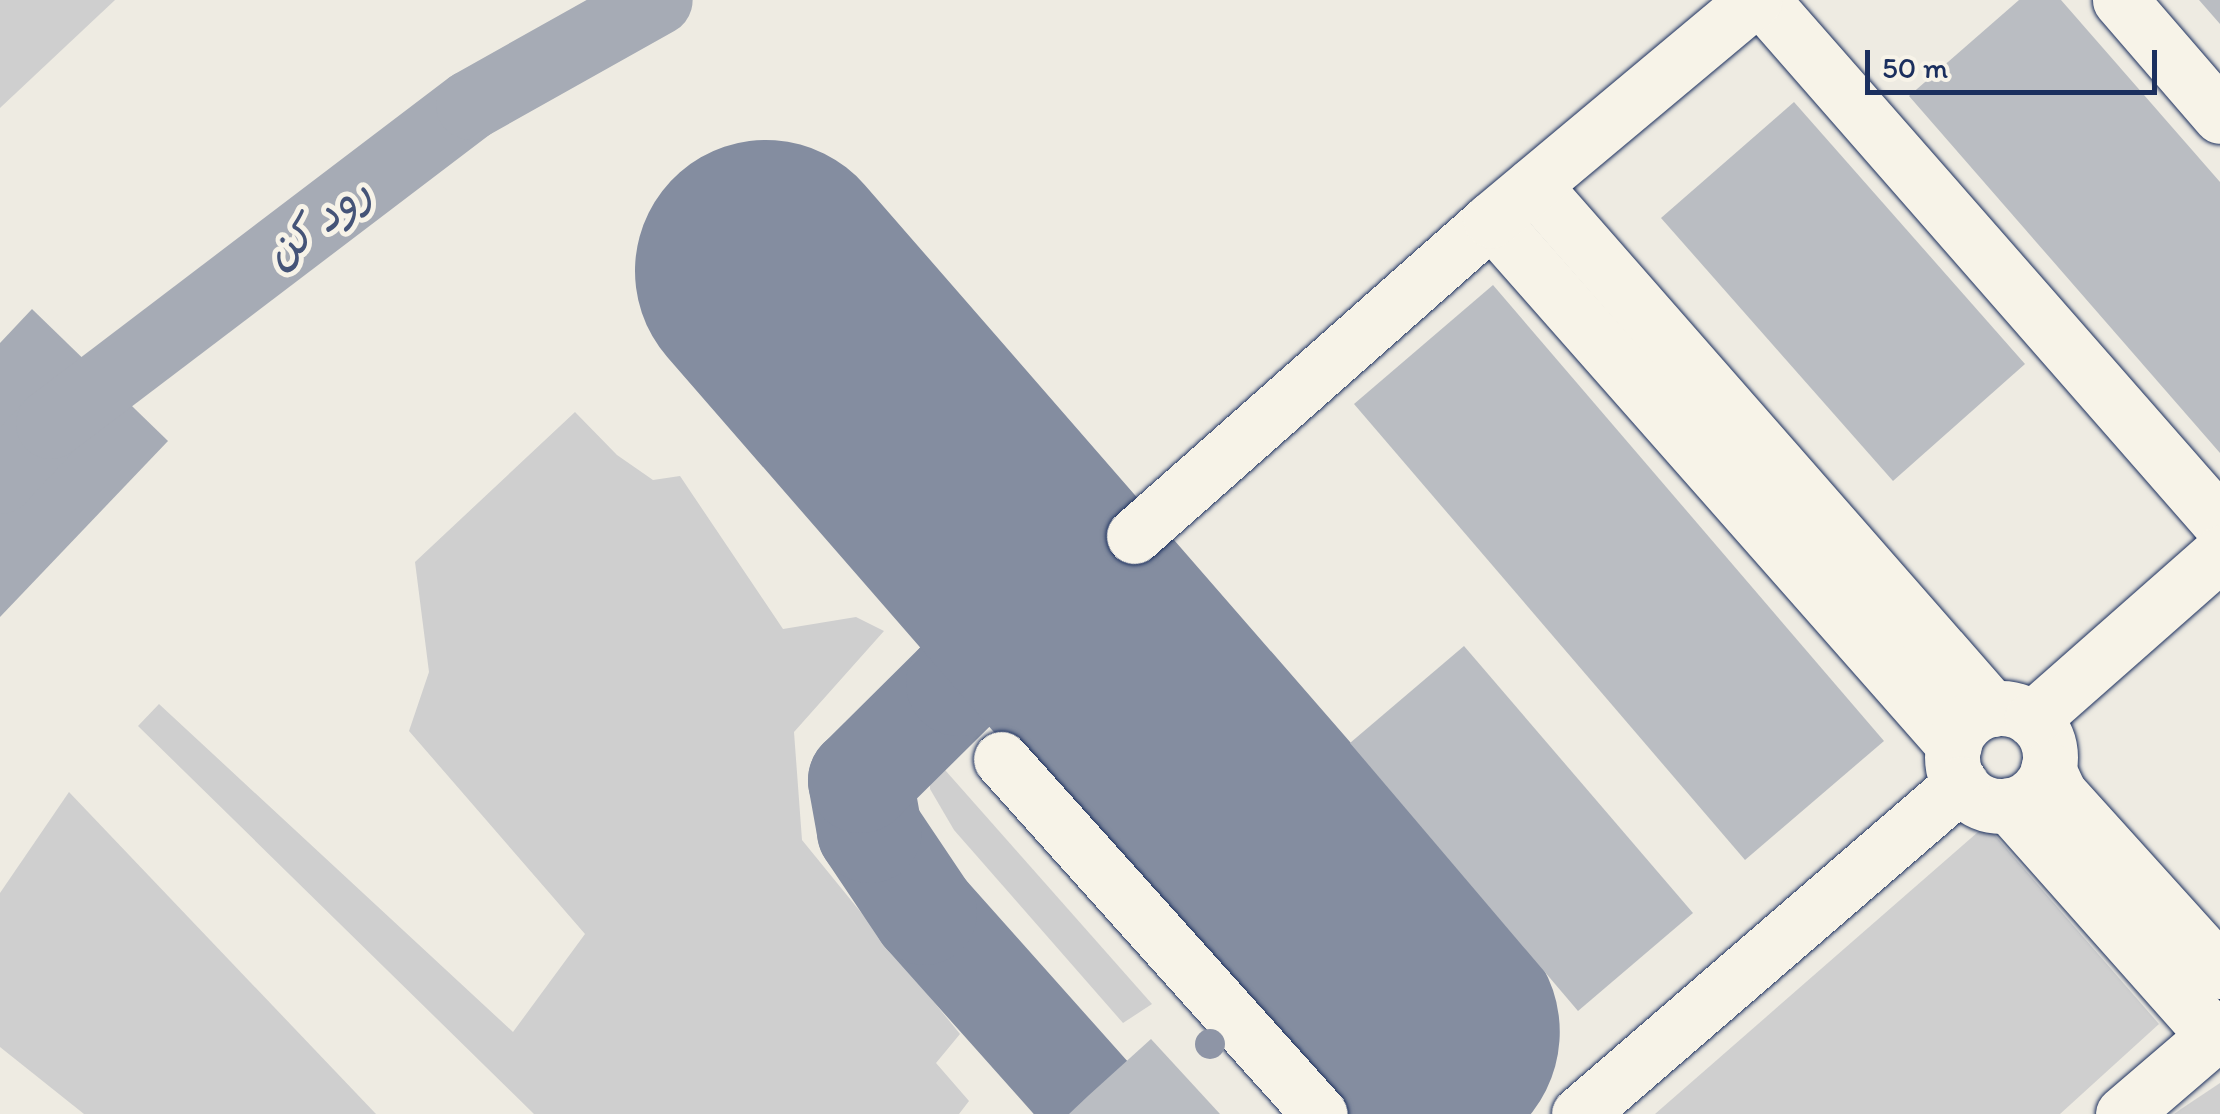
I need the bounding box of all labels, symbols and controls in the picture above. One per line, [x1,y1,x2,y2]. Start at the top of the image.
scale bar [1870,30,2162,92]
text: 50 m [1882,49,1948,86]
water label: رود کن [253,165,381,279]

